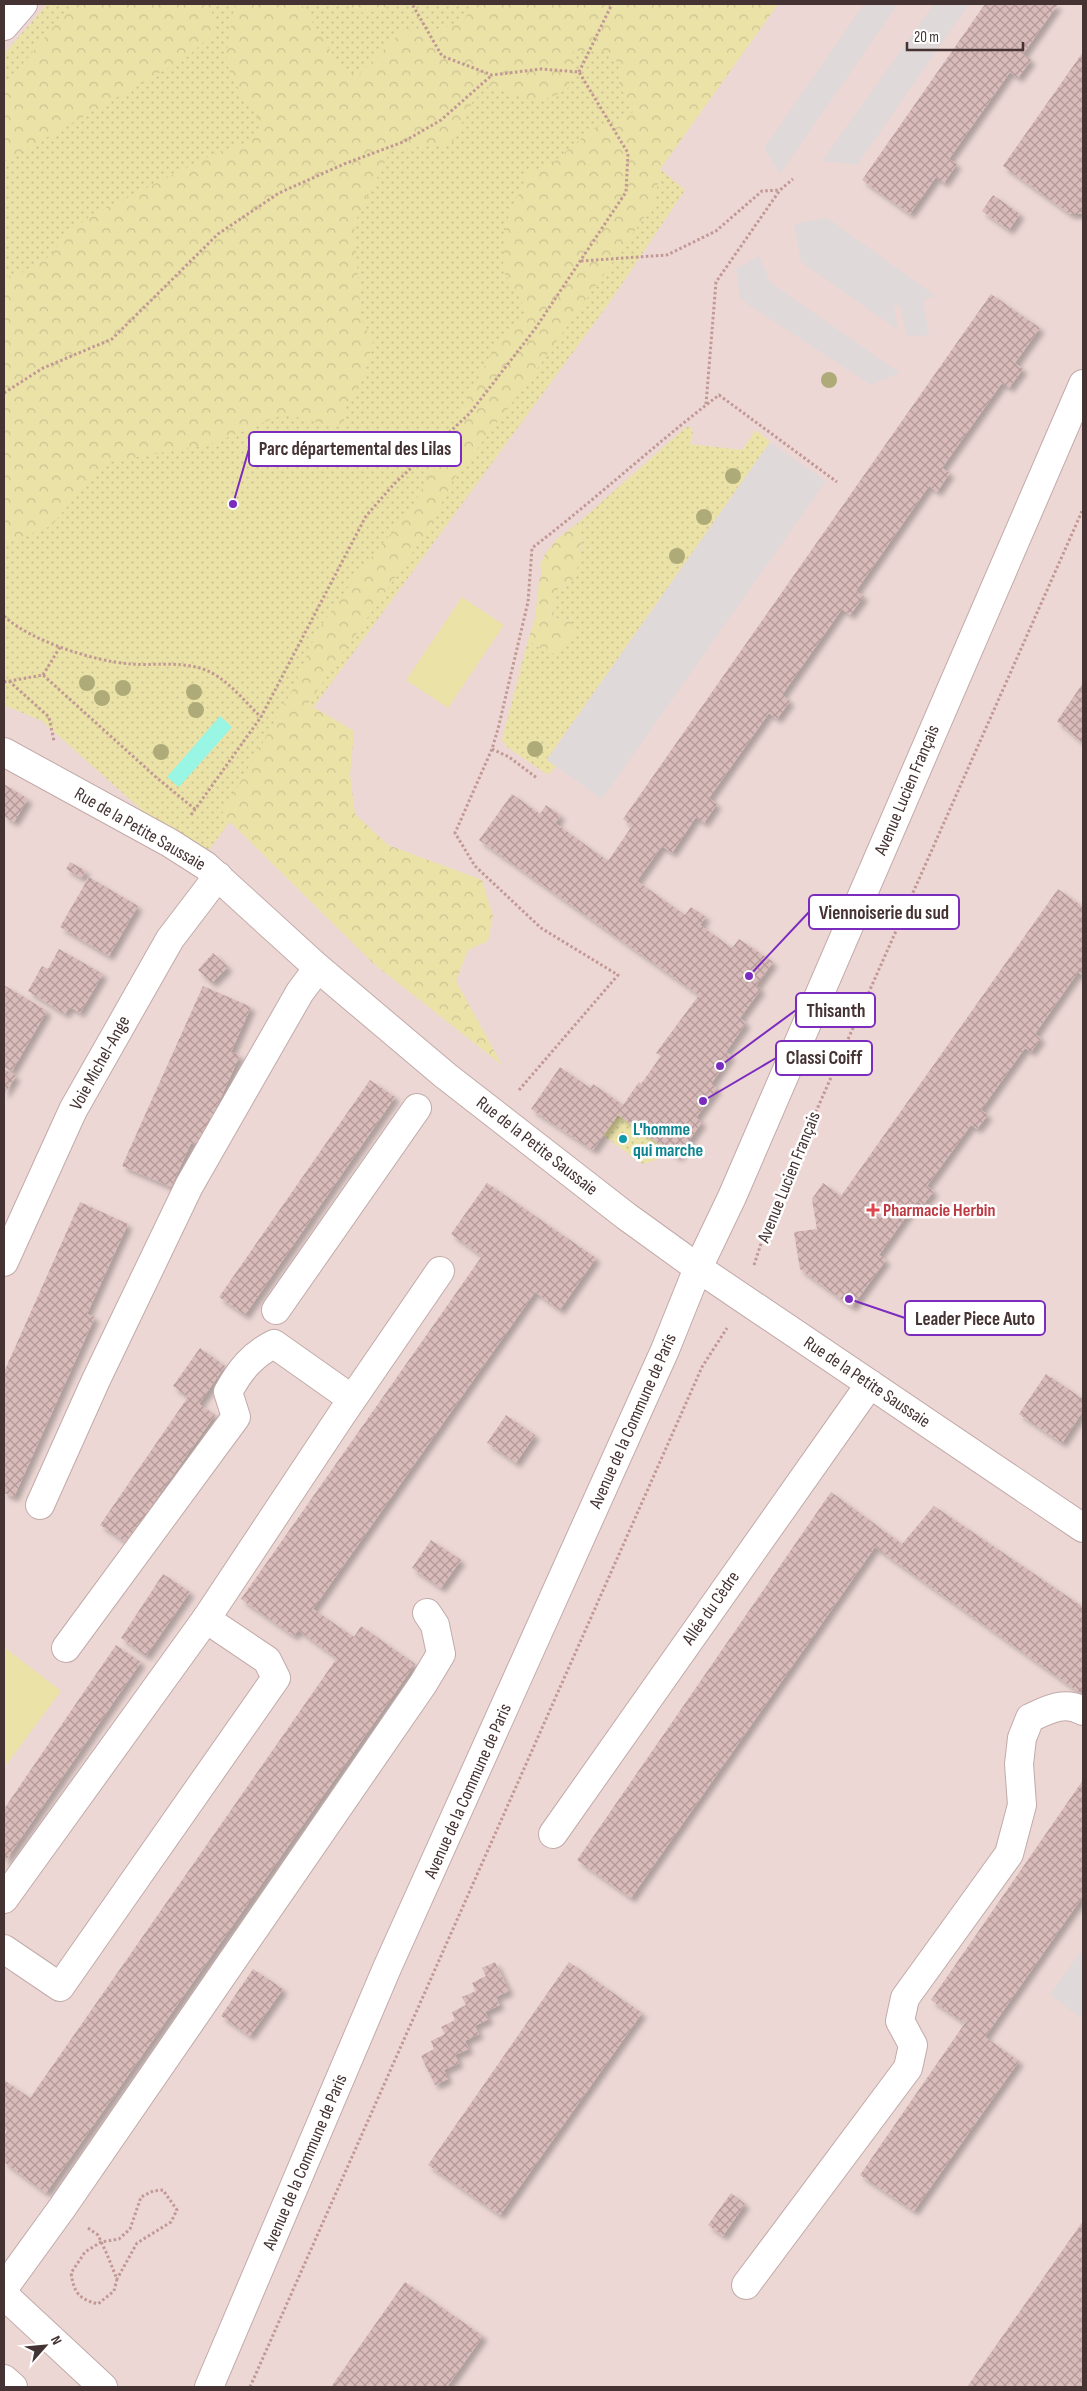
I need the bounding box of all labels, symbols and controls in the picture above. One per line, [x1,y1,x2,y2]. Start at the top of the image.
scale bar [907,20,1023,52]
text: 20 m [914,28,939,47]
callout: Parc départemental des Lilas [249,432,461,466]
text: Parc départemental des Lilas [259,438,451,461]
street label: Avenue Lucien Français [870,722,944,859]
street label: Rue de la Petite Saussaie [71,783,209,875]
callout: Viennoiserie du sud [809,895,959,929]
text: Viennoiserie du sud [819,902,949,925]
callout: Thisanth [796,993,875,1027]
text: Thisanth [807,1000,865,1023]
street label: Voie Michel-Ange [66,1012,134,1114]
callout: Classi Coiff [776,1041,872,1075]
text: Classi Coiff [786,1047,863,1070]
street label: Rue de la Petite Saussaie [472,1092,602,1200]
street label: Avenue Lucien Français [753,1108,825,1247]
place label: L'homme qui marche [633,1119,703,1161]
marker: L'homme qui marche [617,1133,629,1145]
place label: Pharmacie Herbin [883,1200,995,1221]
marker: Pharmacie Herbin [867,1204,879,1216]
callout: Leader Piece Auto [905,1301,1045,1335]
text: Leader Piece Auto [915,1308,1035,1331]
street label: Avenue de la Commune de Paris [585,1330,681,1513]
street label: Rue de la Petite Saussaie [800,1332,934,1432]
street label: Allée du Cèdre [677,1567,744,1650]
street label: Avenue de la Commune de Paris [420,1700,516,1883]
street label: Avenue de la Commune de Paris [258,2071,352,2254]
north arrow [20,2321,70,2371]
text: N [47,2333,65,2348]

